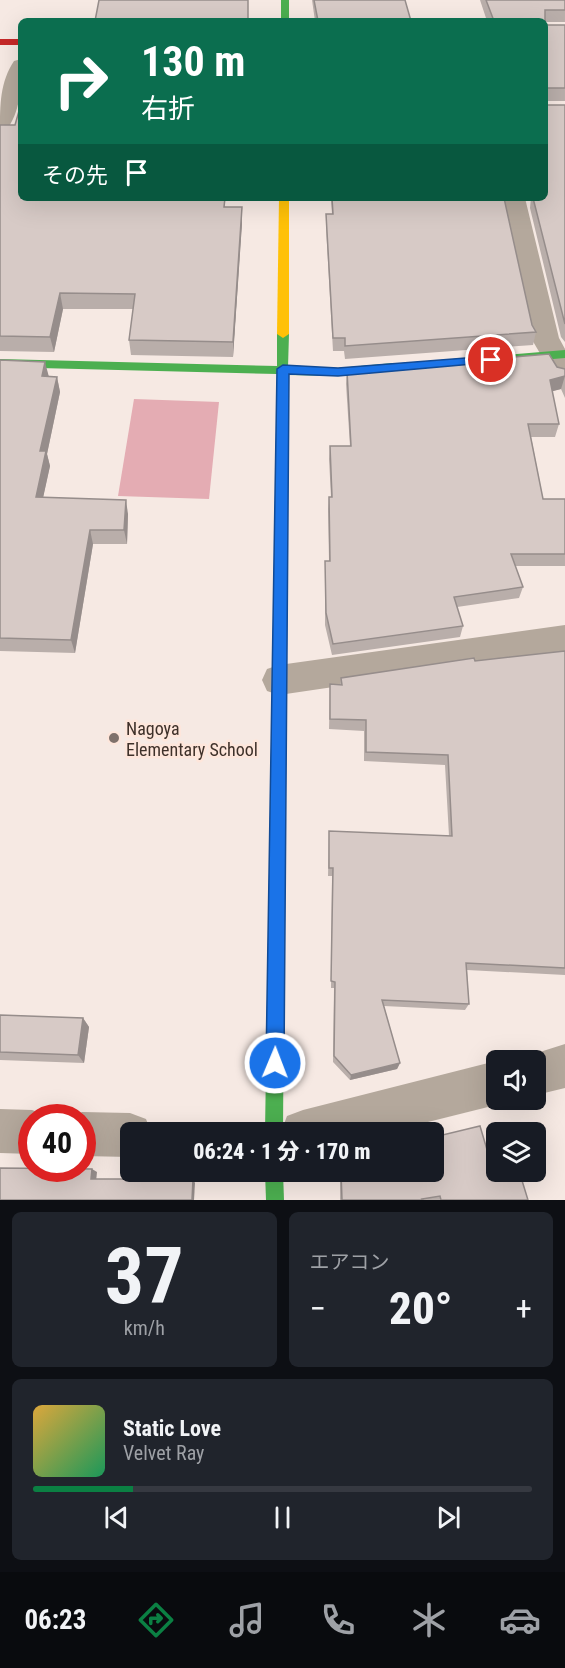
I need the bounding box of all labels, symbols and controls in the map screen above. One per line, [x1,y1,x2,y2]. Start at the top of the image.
text: 130 m [141,37,246,86]
icon: right [42,42,120,120]
text: 右折 [141,93,195,125]
icon: arrive [120,156,153,189]
text: その先 [42,163,108,188]
pin [465,334,516,385]
icon: arrive [474,343,507,376]
place label: Nagoya Elementary School [126,718,258,760]
marker: Nagoya Elementary School [107,731,121,745]
position arrow [243,1031,307,1095]
map controls [486,1050,546,1182]
button: sound [486,1050,546,1110]
speed limit sign: 40 [18,1104,96,1182]
button: layers [486,1122,546,1182]
text: 06:24 · 1 分 · 170 m [193,1139,371,1164]
text: 37 [105,1231,184,1322]
text: エアコン [310,1250,390,1274]
text: 20° [389,1282,453,1335]
text: − [310,1289,326,1328]
text: + [516,1289,532,1328]
text: km/h [124,1316,165,1340]
text: Static Love [123,1416,221,1441]
text: Velvet Ray [123,1441,204,1465]
icon: previous [100,1501,133,1534]
icon: pause [266,1501,299,1534]
icon: next [432,1501,465,1534]
icon: directions [135,1599,177,1641]
icon: music [226,1599,268,1641]
icon: phone [317,1599,359,1641]
icon: climate [408,1599,450,1641]
icon: car [499,1599,541,1641]
text: 06:23 [24,1604,86,1636]

